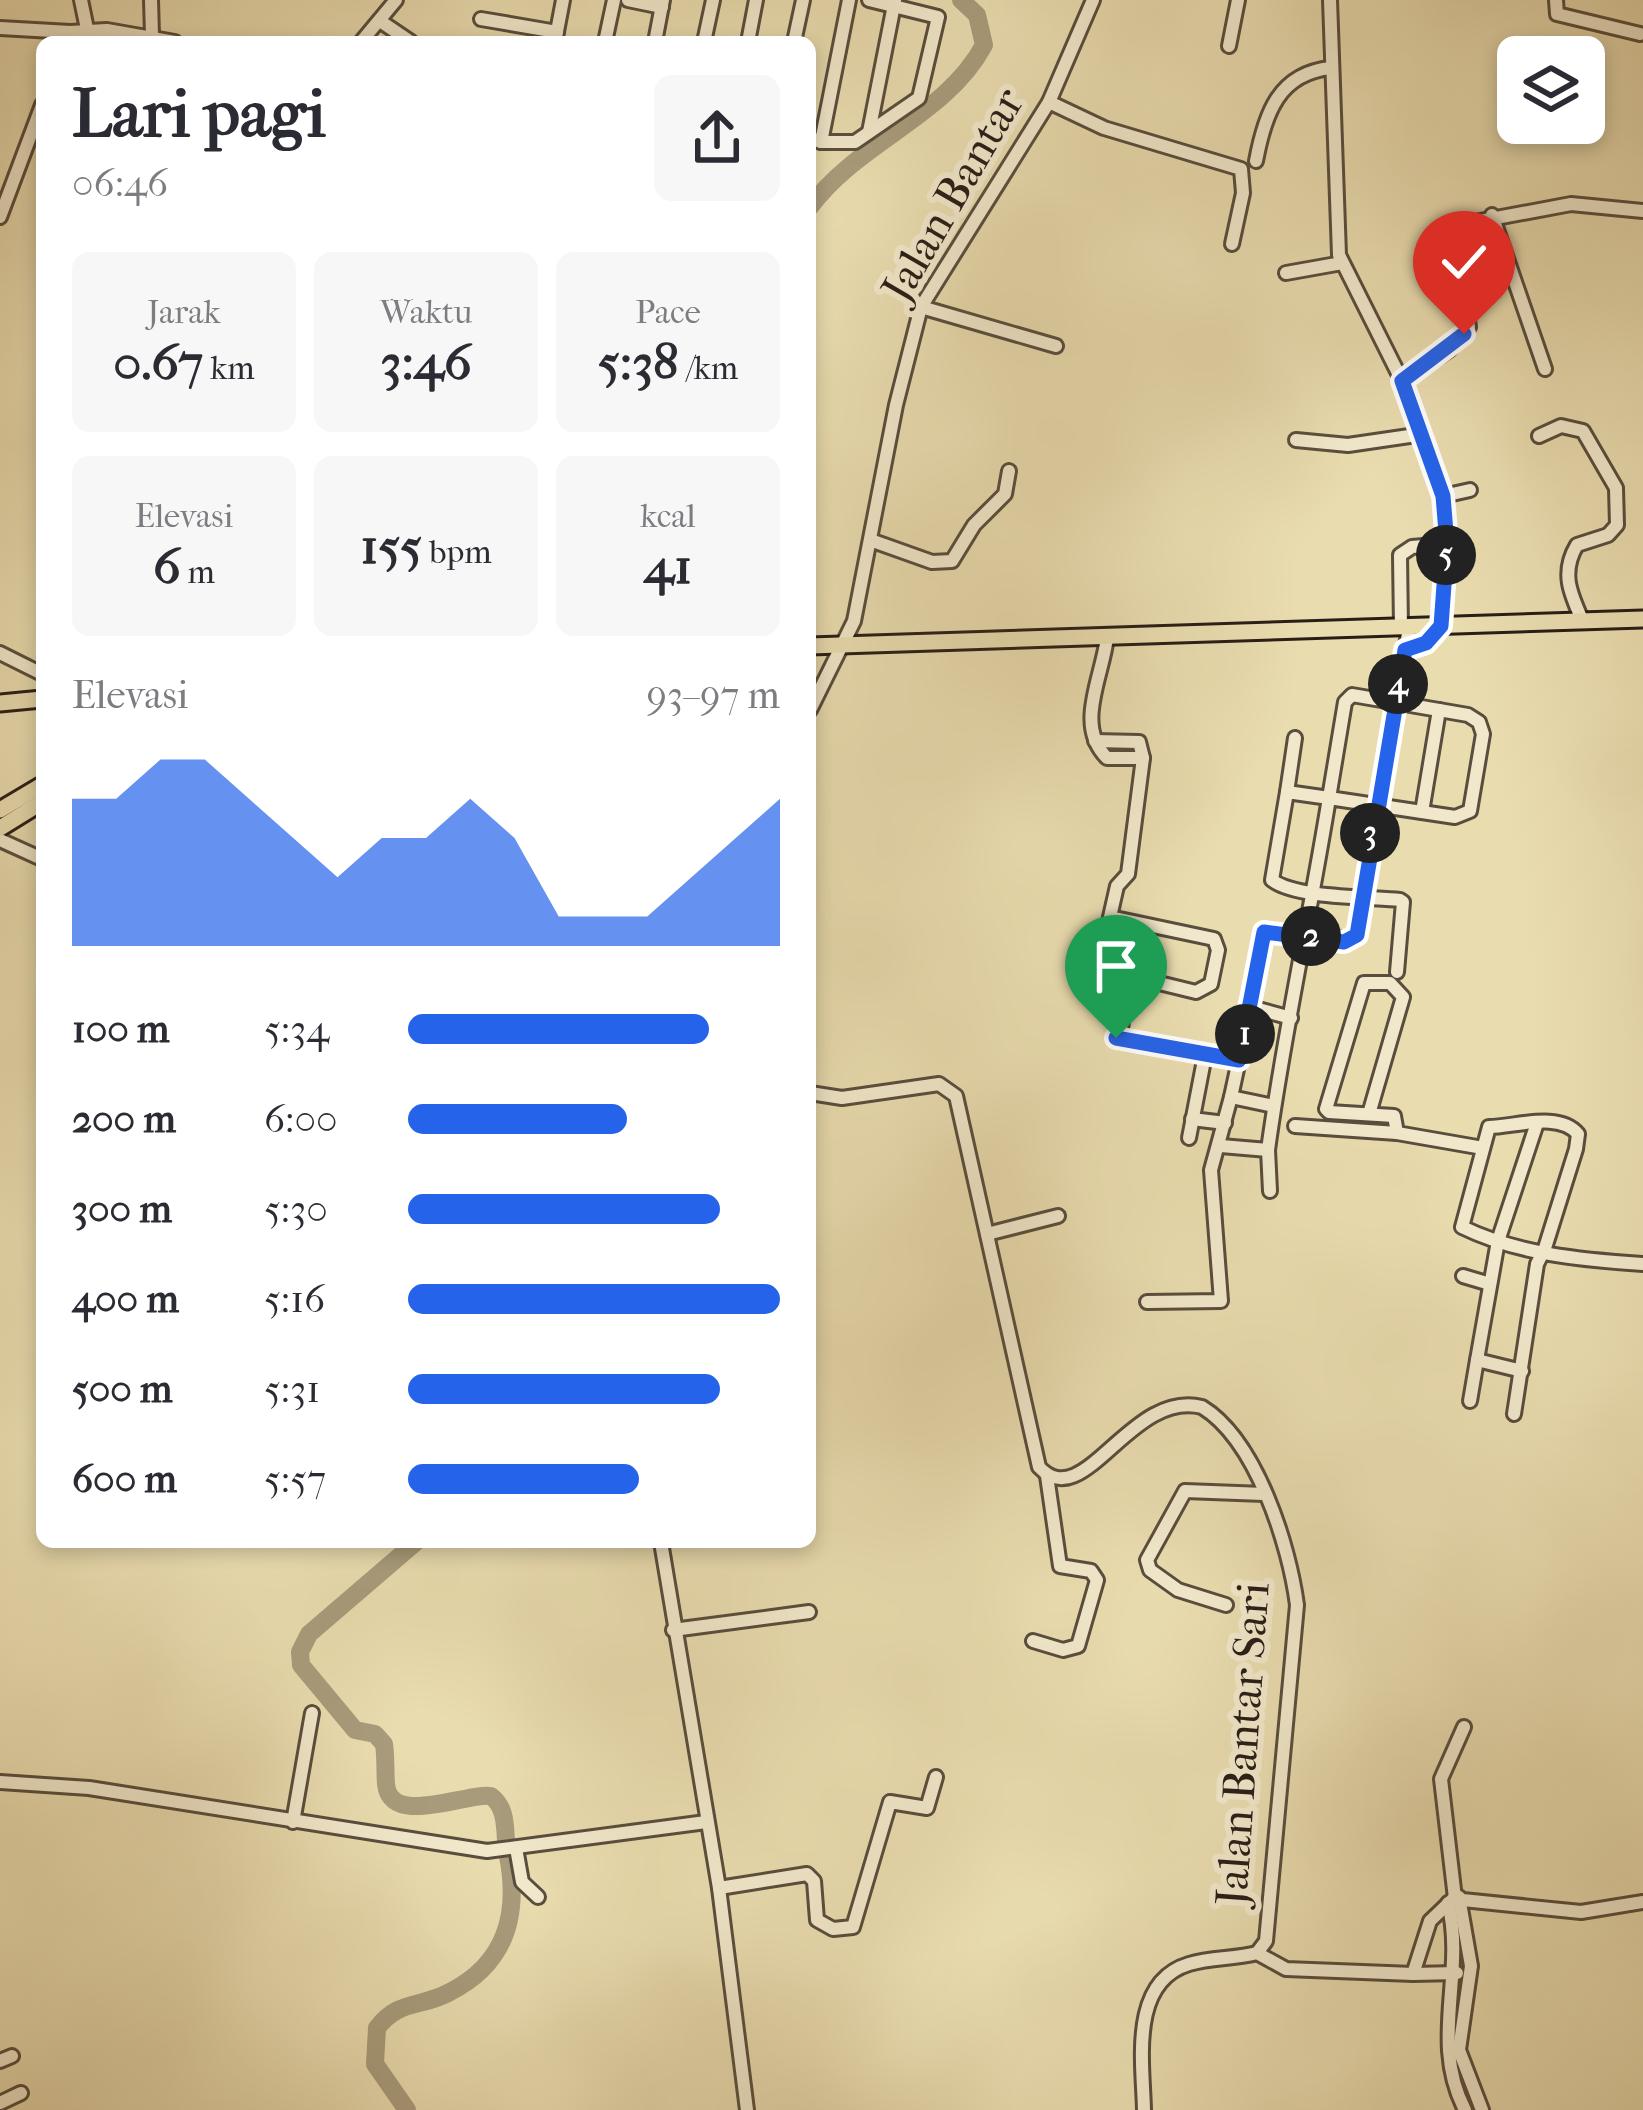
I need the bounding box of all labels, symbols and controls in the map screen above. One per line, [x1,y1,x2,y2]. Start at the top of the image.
map controls [1497,36,1605,144]
button: layers [1497,36,1605,144]
button: share [654,75,780,201]
text: Lari pagi [72,76,326,153]
street label: Jalan Bantar [869,78,1036,314]
text: 06:46 [72,160,168,206]
pin [1413,211,1515,334]
icon: check [1431,229,1497,295]
text: Jarak [147,293,221,332]
text: Waktu [380,293,472,332]
text: Pace [635,293,701,332]
text: 0.67 [113,332,203,392]
text: 3:46 [381,332,472,392]
text: 5:38 [598,332,679,392]
text: km [203,349,255,388]
text: /km [679,349,738,388]
text: Elevasi [135,497,233,536]
text: kcal [640,497,696,536]
text: 155 [360,516,422,576]
pin: 5 [1416,525,1476,585]
text: bpm [422,533,492,572]
text: 5 [1439,535,1453,574]
text: 6 [153,536,181,596]
text: 41 [644,536,692,596]
text: m [181,553,215,592]
pin: 4 [1368,654,1428,714]
text: 4 [1388,664,1408,703]
text: Elevasi [72,672,188,718]
text: 93–97 m [646,672,780,718]
pin: 3 [1340,803,1400,863]
text: 3 [1363,813,1377,852]
pin: 2 [1281,906,1341,966]
pin [1065,915,1167,1038]
text: 2 [1303,916,1319,955]
icon: arrive [1083,933,1149,999]
pin: 1 [1215,1004,1275,1064]
text: 100 m [72,1006,170,1052]
text: 5:34 [264,1006,329,1052]
text: 1 [1239,1014,1251,1053]
text: 200 m [72,1096,176,1142]
text: 6:00 [264,1096,338,1142]
text: 300 m [72,1186,172,1232]
text: 5:30 [264,1186,328,1232]
text: 400 m [72,1276,179,1322]
text: 5:16 [264,1276,325,1322]
text: 500 m [72,1366,173,1412]
text: 5:31 [264,1366,320,1412]
text: 600 m [72,1456,177,1502]
text: 5:57 [264,1456,326,1502]
street label: Jalan Bantar Sari [1205,1581,1281,1910]

